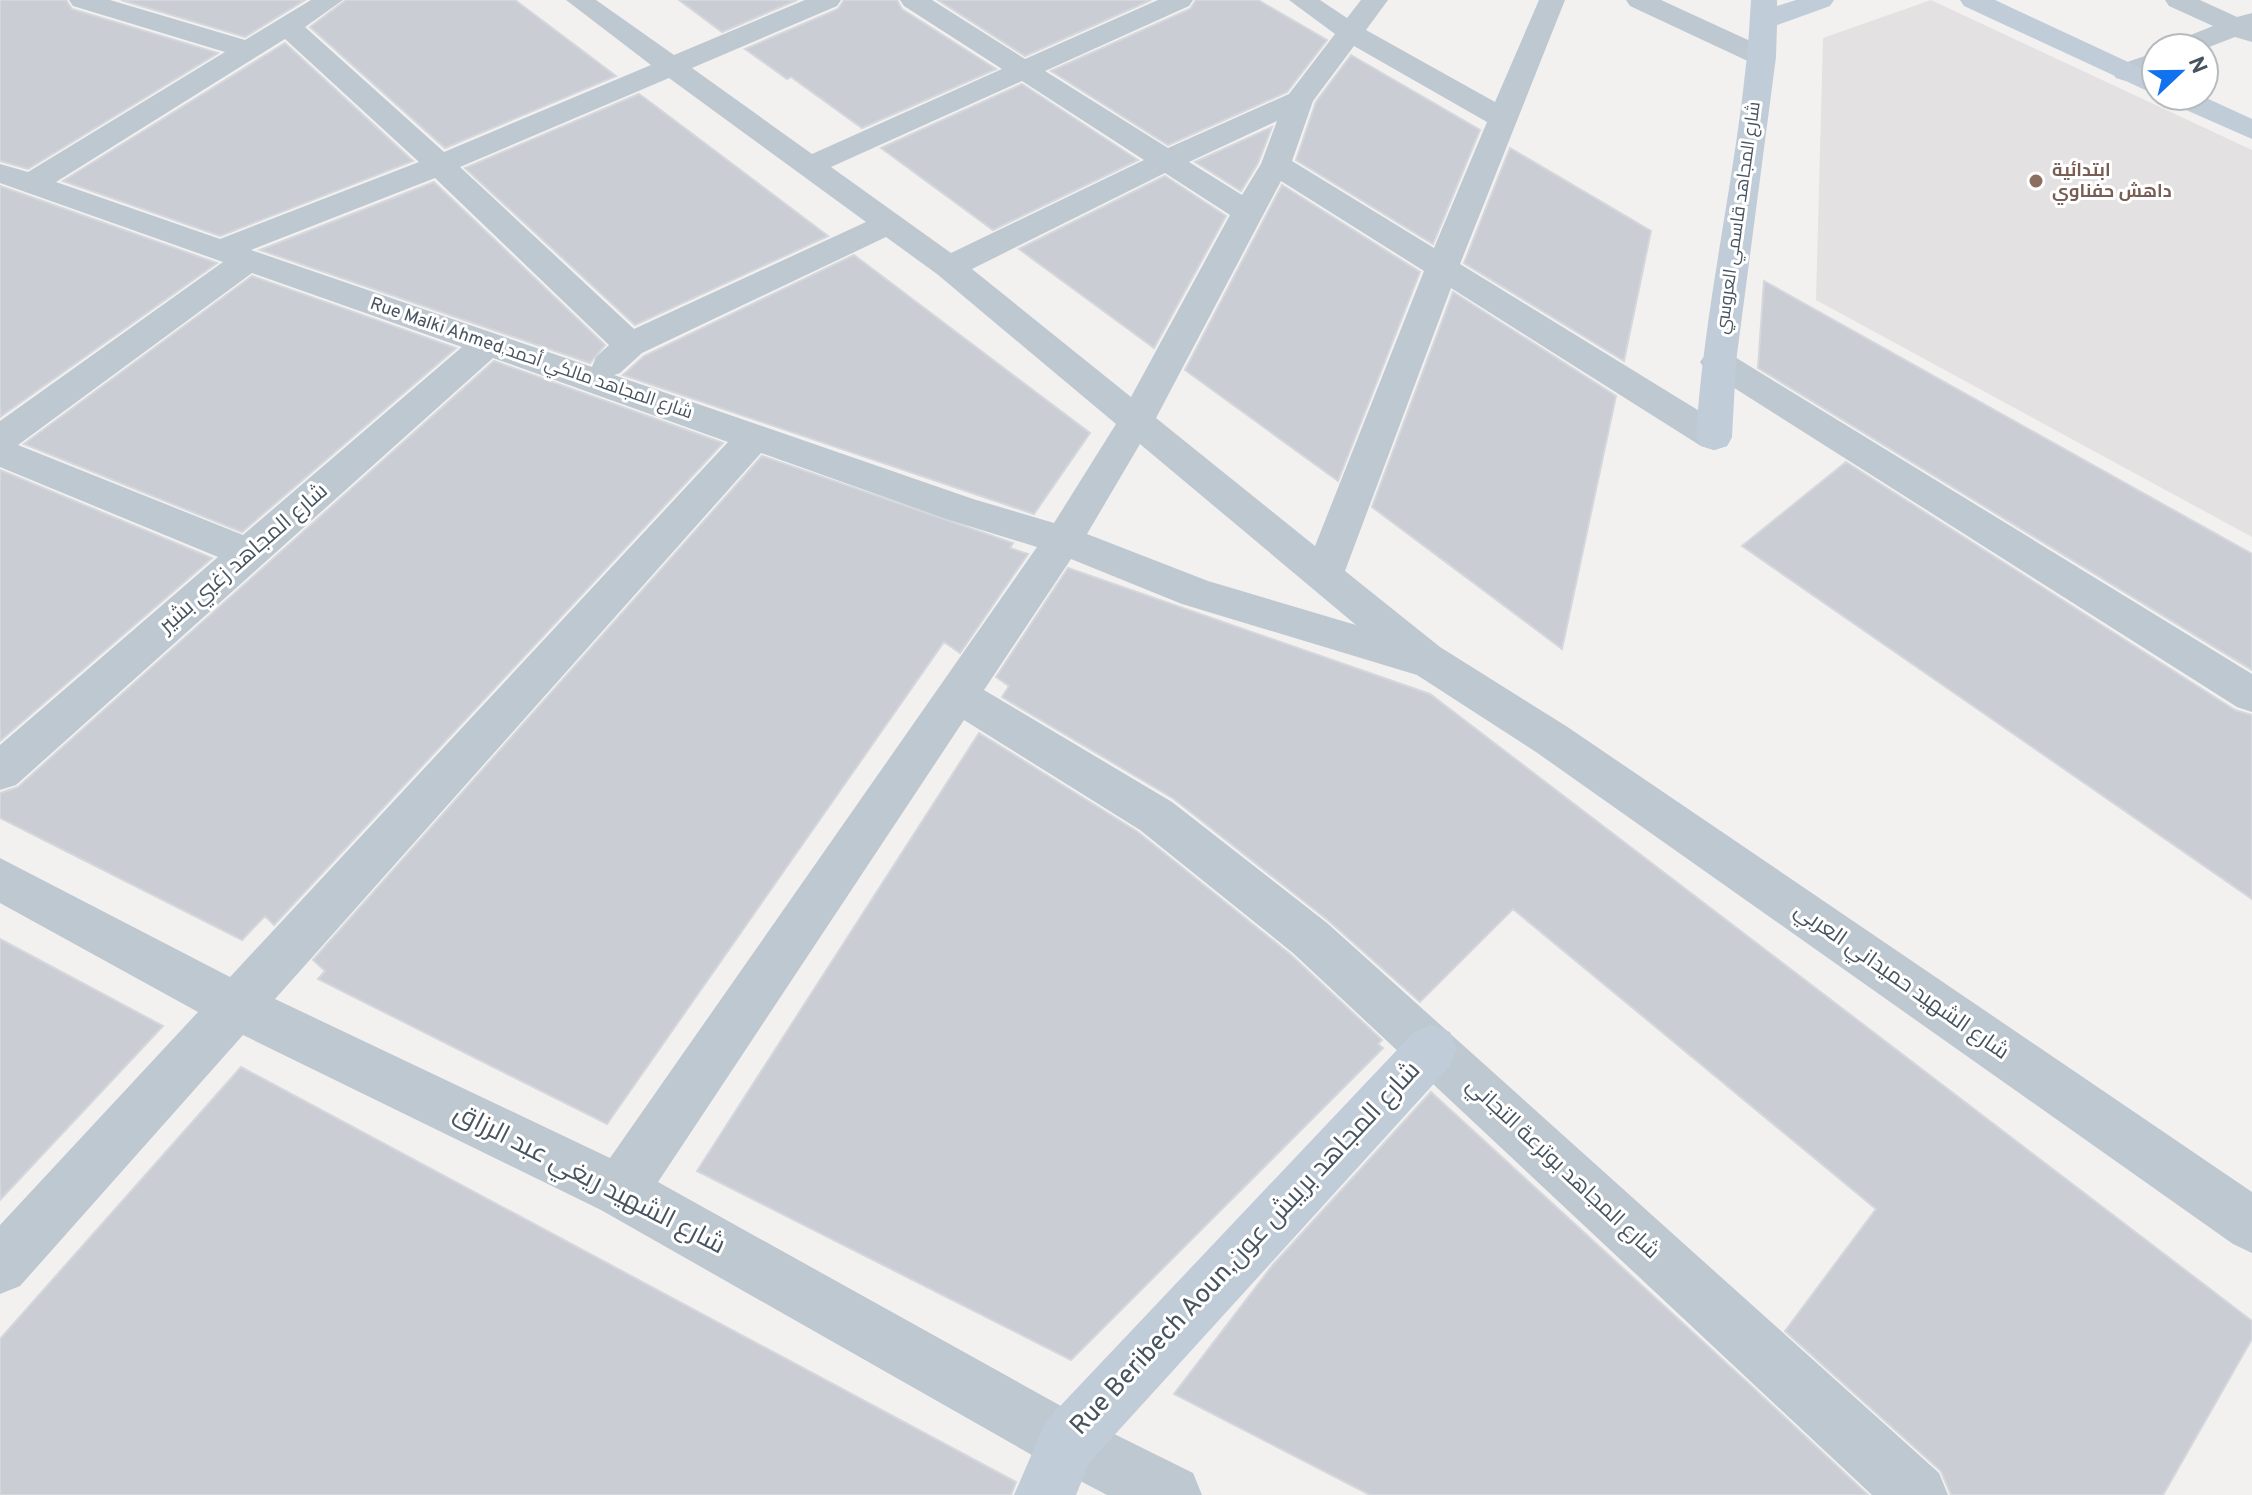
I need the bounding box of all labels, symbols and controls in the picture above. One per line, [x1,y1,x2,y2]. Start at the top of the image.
north arrow [2140,32,2220,112]
text: N [2181,53,2212,78]
street label: شارع المجاهد قاسمي العروسي [1711,100,1768,336]
place label: ابتدائية داهش حفناوي [2052,160,2172,205]
marker: ابتدائية داهش حفناوي [2027,172,2045,190]
street label: Rue Malki Ahmed,شارع المجاهد مالكي أحمد [366,292,696,426]
street label: شارع المجاهد زغبي بشير [152,478,335,642]
street label: شارع الشهيد حميداني العربي [1788,897,2014,1067]
street label: Rue Beribech Aoun,شارع المجاهد بريبش عون [1064,1055,1428,1443]
street label: شارع المجاهد بوترعة التجاني [1459,1072,1664,1266]
street label: شارع الشهيد ريغي عبد الرزاق [447,1097,730,1265]

